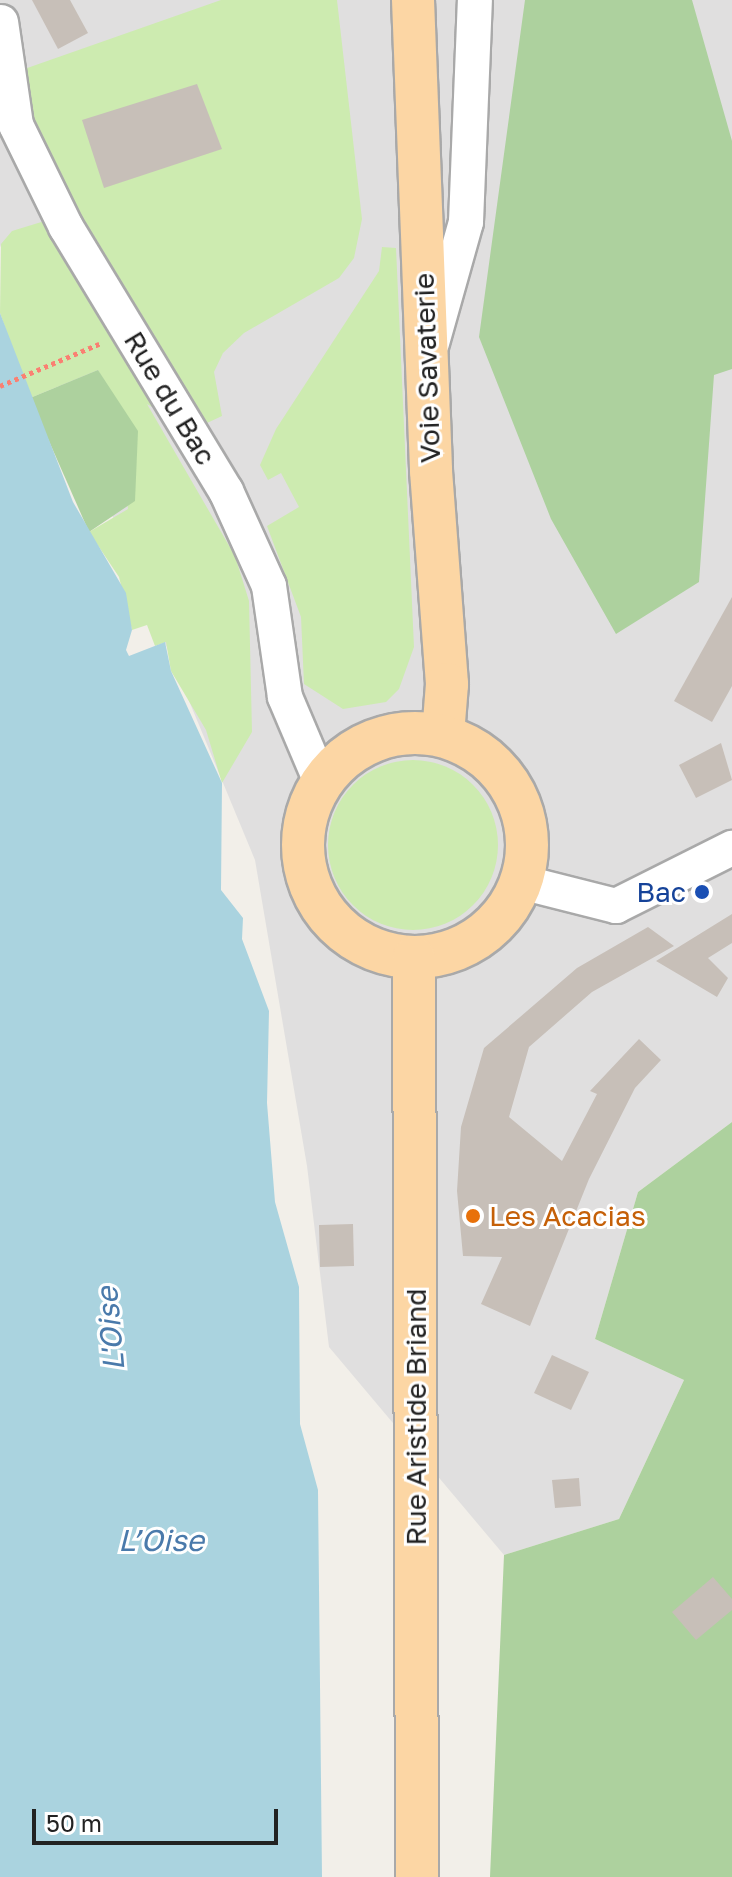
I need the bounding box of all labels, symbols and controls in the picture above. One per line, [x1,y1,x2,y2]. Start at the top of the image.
street label: Voie Savaterie [407,272,447,464]
street label: Rue du Bac [117,325,223,471]
place label: Bac [636,875,686,909]
marker: Bac [693,883,711,901]
place label: Les Acacias [489,1199,646,1233]
marker: Les Acacias [464,1207,482,1225]
water label: L'Oise [88,1285,132,1373]
street label: Rue Aristide Briand [399,1288,433,1546]
water label: L’Oise [118,1522,204,1558]
scale bar [36,1793,282,1843]
text: 50 m [46,1808,102,1837]

